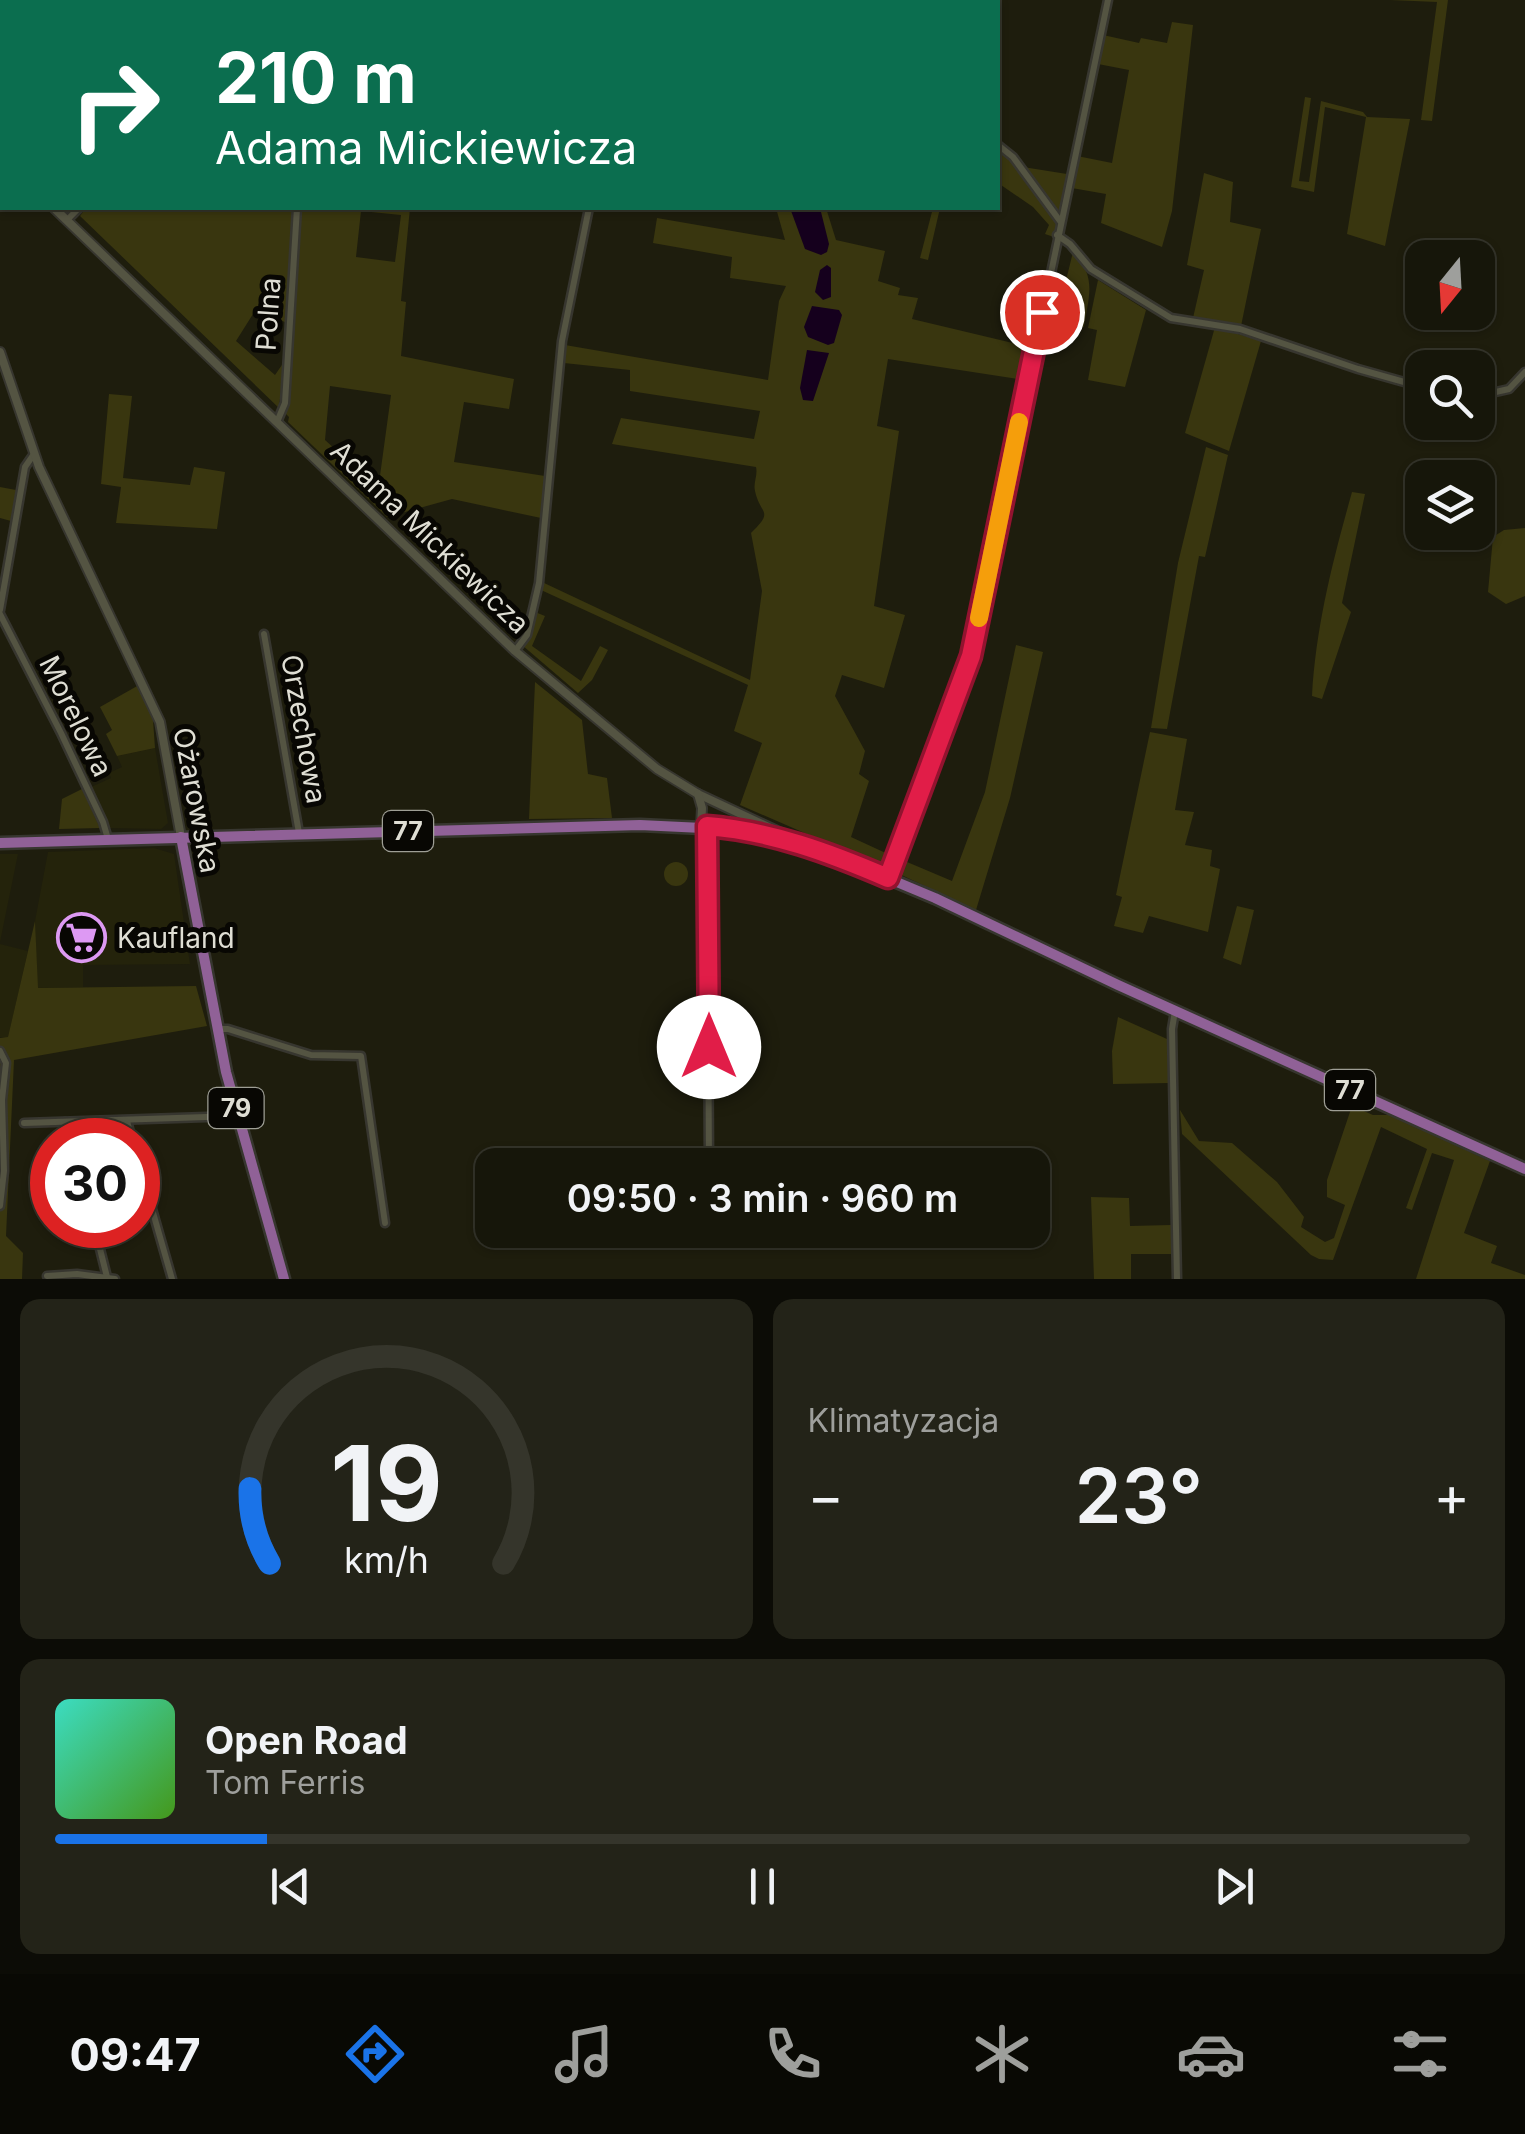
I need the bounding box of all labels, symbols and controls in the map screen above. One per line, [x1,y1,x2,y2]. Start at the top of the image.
text: 210 m [215,35,417,120]
icon: right [50,40,180,170]
text: Adama Mickiewicza [215,120,637,175]
north arrow [1405,240,1495,330]
map controls [1405,240,1495,550]
pin [1000,270,1085,355]
street label: Polna [248,276,288,352]
icon: arrive [1015,285,1070,340]
button: search [1405,350,1495,440]
street label: Adama Mickiewicza [324,433,536,641]
button: layers [1405,460,1495,550]
street label: Morelowa [32,650,120,782]
street label: Orzechowa [274,652,334,806]
street label: Ożarowska [166,724,228,876]
road number: 77 [383,811,433,851]
supermarket icon: Kaufland [56,912,108,964]
place label: Kaufland [117,921,235,955]
position arrow [657,995,761,1099]
road number: 77 [1325,1070,1375,1110]
road number: 79 [208,1088,264,1128]
speed limit sign: 30 [30,1118,160,1248]
text: 09:50 · 3 min · 960 m [567,1175,958,1221]
text: Klimatyzacja [808,1401,999,1440]
text: 19 [330,1420,442,1546]
text: 23° [1075,1450,1203,1541]
text: − [808,1463,844,1529]
text: + [1434,1463,1470,1529]
text: km/h [344,1538,429,1582]
text: Open Road [205,1717,408,1763]
text: Tom Ferris [205,1763,365,1802]
icon: previous [263,1859,318,1914]
icon: pause [735,1859,790,1914]
icon: next [1207,1859,1262,1914]
icon: directions [340,2019,410,2089]
icon: music [549,2019,619,2089]
icon: phone [758,2019,828,2089]
icon: climate [967,2019,1037,2089]
icon: car [1176,2019,1246,2089]
icon: filters [1385,2019,1455,2089]
text: 09:47 [70,2027,201,2082]

